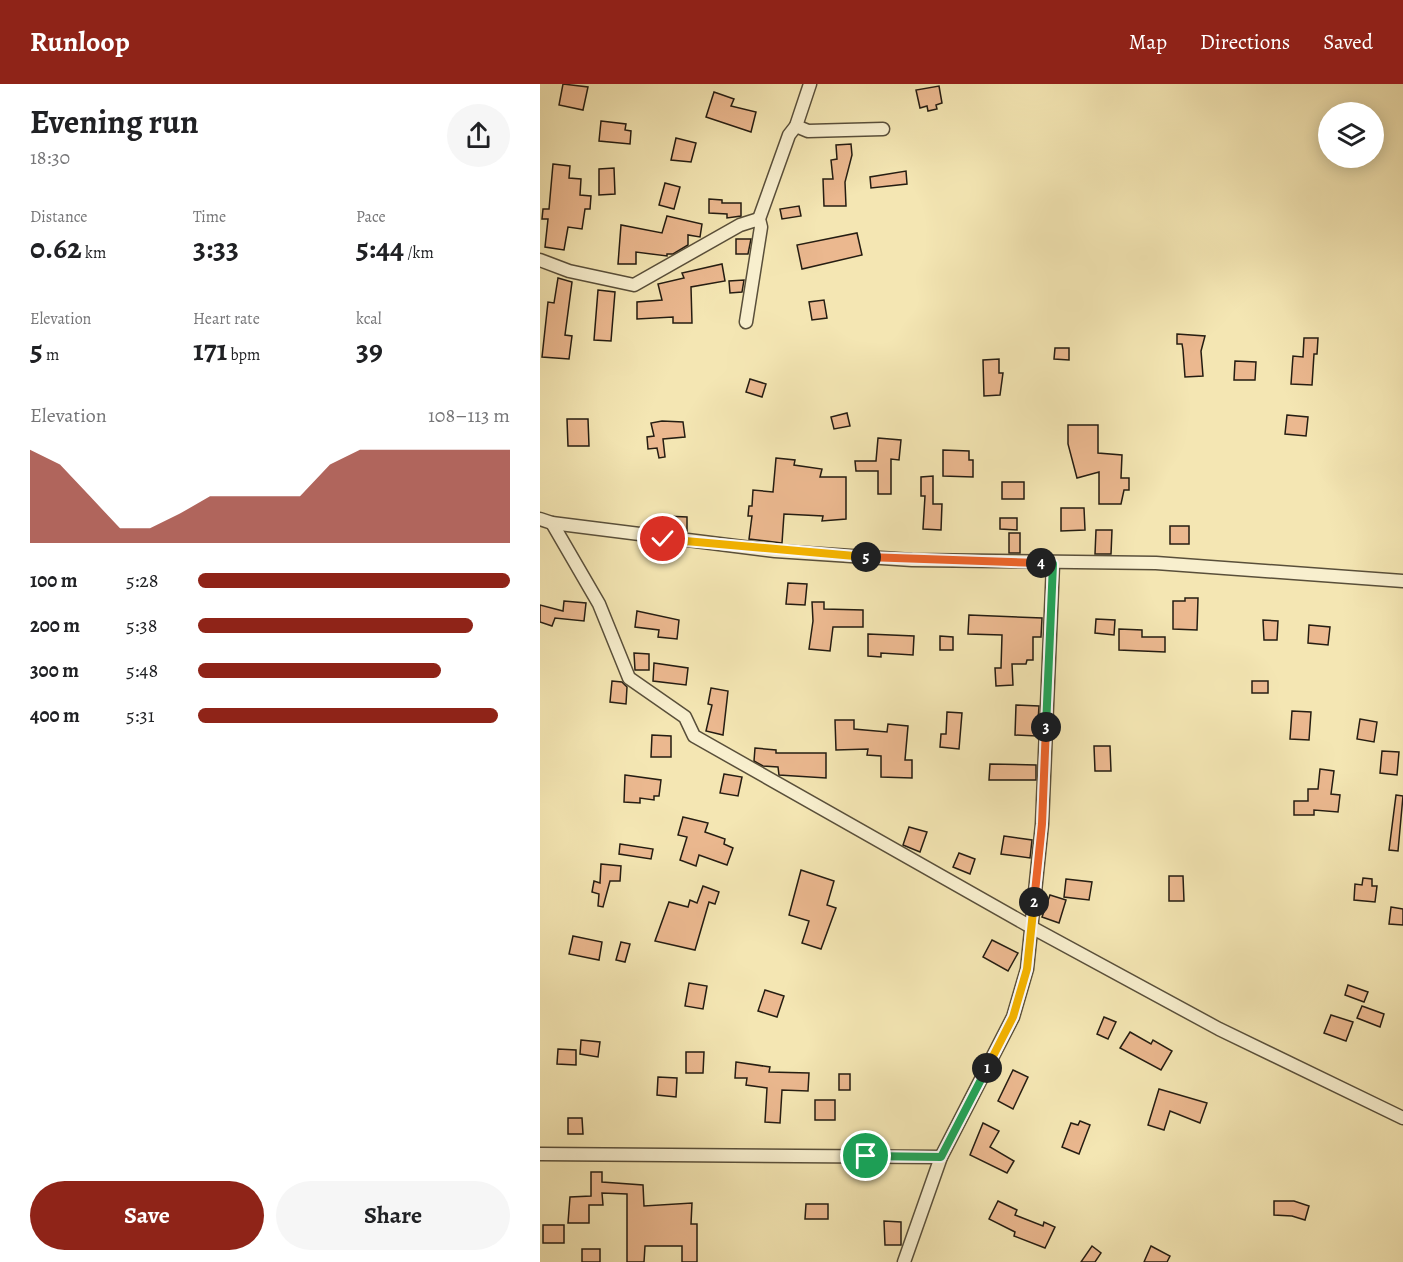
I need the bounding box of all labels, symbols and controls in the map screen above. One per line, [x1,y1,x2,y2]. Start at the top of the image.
text: Runloop [30,23,130,61]
text: Map [1129,28,1167,56]
text: Directions [1200,28,1290,56]
text: Saved [1323,28,1373,56]
text: Evening run [30,99,199,144]
map controls [1318,102,1384,168]
button: layers [1318,102,1384,168]
button: share [447,104,510,167]
text: 18:30 [30,144,70,171]
text: Distance [30,206,87,228]
text: Time [193,206,226,228]
text: Pace [356,206,386,228]
text: 0.62 [30,228,82,268]
text: 3:33 [193,228,239,268]
text: 5:44 [356,228,404,268]
text: km [82,242,106,264]
text: /km [404,242,434,264]
text: Elevation [30,308,91,330]
text: Heart rate [193,308,260,330]
text: kcal [356,308,382,330]
text: 5 [30,330,43,370]
text: 171 [193,330,227,370]
text: 39 [356,330,383,370]
text: m [43,344,59,366]
text: bpm [227,344,260,366]
text: Elevation [30,402,107,429]
text: 108–113 m [428,402,510,429]
pin [637,513,688,564]
icon: check [646,522,679,555]
pin: 5 [851,542,881,572]
text: 5 [863,546,869,568]
pin: 4 [1026,548,1056,578]
text: 4 [1037,552,1045,574]
text: 100 m [30,567,78,594]
text: 5:28 [126,567,159,594]
text: 200 m [30,612,80,639]
text: 5:38 [126,612,157,639]
text: 300 m [30,657,79,684]
text: 5:48 [126,657,158,684]
text: 400 m [30,702,80,729]
text: 5:31 [126,702,155,729]
pin: 3 [1031,712,1061,742]
text: 3 [1043,716,1049,738]
pin: 2 [1019,887,1049,917]
text: 2 [1030,891,1038,913]
pin: 1 [972,1053,1002,1083]
text: 1 [984,1057,990,1079]
pin [840,1130,891,1181]
icon: arrive [849,1139,882,1172]
button: Save [30,1181,264,1250]
button: Share [276,1181,510,1250]

